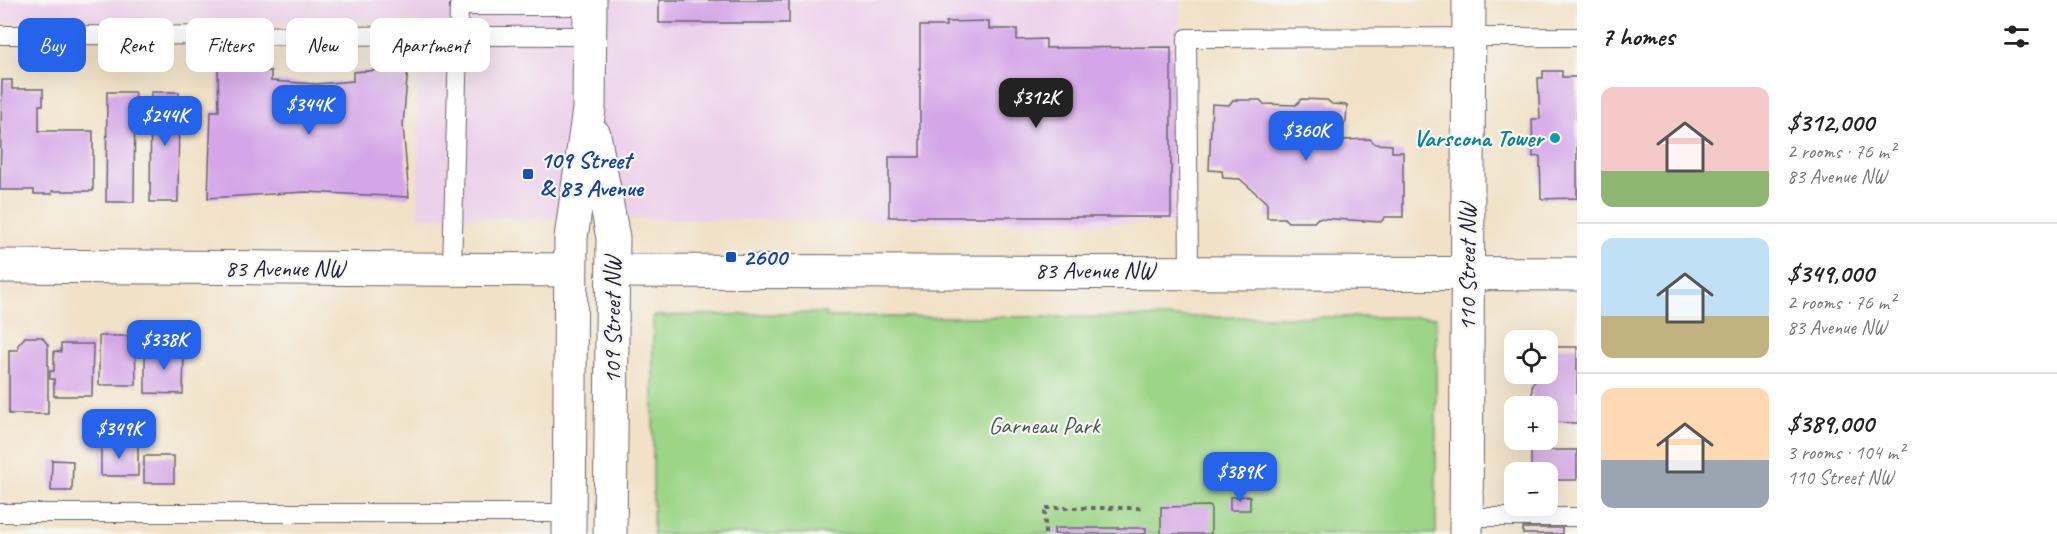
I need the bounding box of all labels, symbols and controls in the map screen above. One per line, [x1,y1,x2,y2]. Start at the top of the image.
chip: Buy [18,18,86,72]
chip: Rent [98,18,174,72]
chip: Filters [186,18,274,72]
chip: New [286,18,358,72]
chip: Apartment [370,18,490,72]
text: 7 homes [1601,20,1674,53]
icon: filters [2000,20,2033,53]
pin: $312K [994,78,1078,129]
pin: $344K [267,85,351,136]
text: $312K [1013,85,1059,110]
text: $344K [286,92,332,117]
pin: $244K [123,96,207,147]
text: $244K [142,103,188,128]
text: $312,000 [1787,106,1874,139]
pin: $360K [1264,111,1348,162]
icon: home [1649,111,1721,183]
text: $360K [1283,118,1329,143]
place label: Varscona Tower [1413,123,1545,153]
marker: Varscona Tower [1548,131,1562,145]
text: 2 rooms · 76 m² [1787,139,1895,164]
place label: 109 Street & 83 Avenue [540,145,645,203]
text: 83 Avenue NW [1787,164,1887,189]
marker: 109 Street & 83 Avenue [521,167,535,181]
street label: 110 Street NW [1452,200,1482,331]
place label: 2600 [743,242,789,272]
marker: 2600 [724,250,738,264]
street label: 83 Avenue NW [225,253,348,283]
street label: 109 Street NW [597,253,627,384]
street label: 83 Avenue NW [1035,255,1158,285]
text: $349,000 [1787,257,1874,290]
icon: home [1649,262,1721,334]
text: 2 rooms · 76 m² [1787,290,1895,315]
text: 83 Avenue NW [1787,315,1887,340]
pin: $338K [122,320,206,371]
text: $338K [141,327,187,352]
map controls [1504,330,1558,516]
button: locate [1504,330,1558,384]
button: + [1504,396,1558,450]
text: $389,000 [1787,407,1874,440]
pin: $349K [77,409,161,460]
park label: Garneau Park [989,410,1102,440]
icon: home [1649,412,1721,484]
text: $349K [96,416,142,441]
text: 3 rooms · 104 m² [1787,440,1904,465]
pin: $389K [1198,452,1282,503]
text: $389K [1217,459,1263,484]
button: − [1504,462,1558,516]
text: 110 Street NW [1787,465,1894,490]

